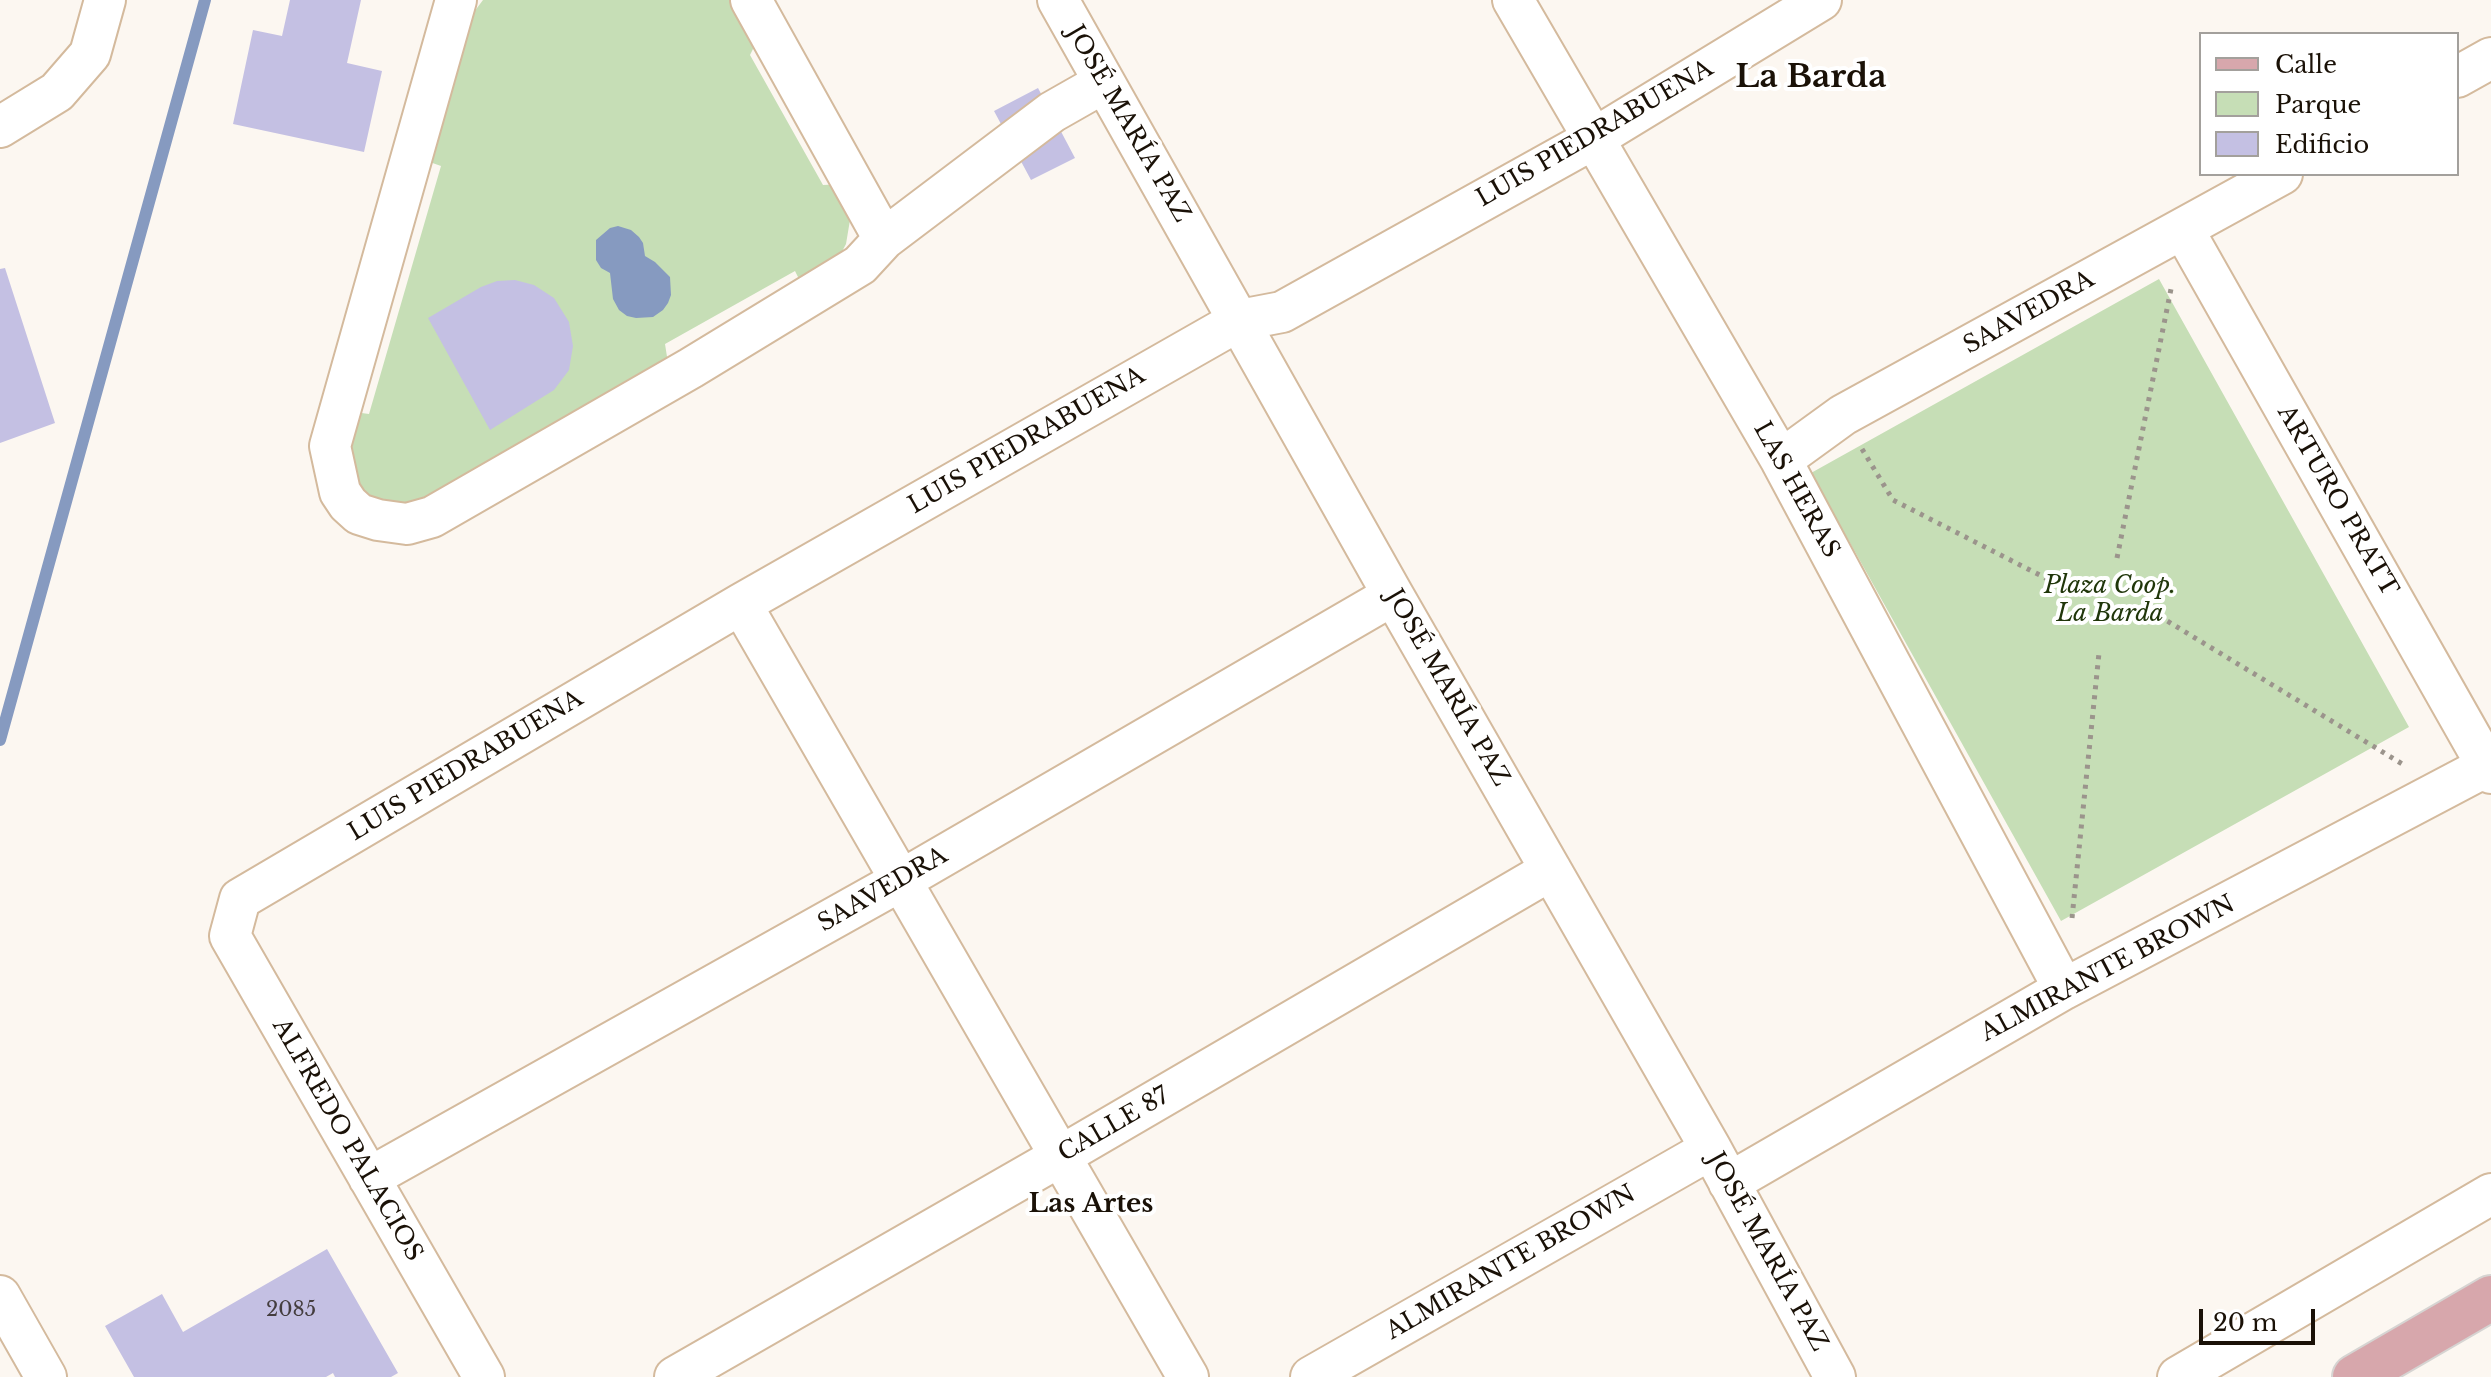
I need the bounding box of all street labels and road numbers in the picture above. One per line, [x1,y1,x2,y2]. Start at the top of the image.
street label: JOSÉ MARÍA PAZ [1060,20,1196,228]
street label: LUIS PIEDRABUENA [1472,54,1718,214]
street label: SAAVEDRA [1959,265,2099,361]
street label: LUIS PIEDRABUENA [904,361,1150,521]
street label: ARTURO PRATT [2271,400,2403,602]
street label: LAS HERAS [1747,417,1845,563]
street label: JOSÉ MARÍA PAZ [1379,584,1515,792]
street label: LUIS PIEDRABUENA [344,685,588,847]
street label: SAAVEDRA [813,841,953,939]
street label: ALMIRANTE BROWN [1976,890,2240,1048]
street label: ALFREDO PALACIOS [266,1014,428,1266]
street label: CALLE 87 [1053,1082,1175,1168]
street label: JOSÉ MARÍA PAZ [1700,1148,1834,1356]
street label: ALMIRANTE BROWN [1381,1180,1641,1346]

